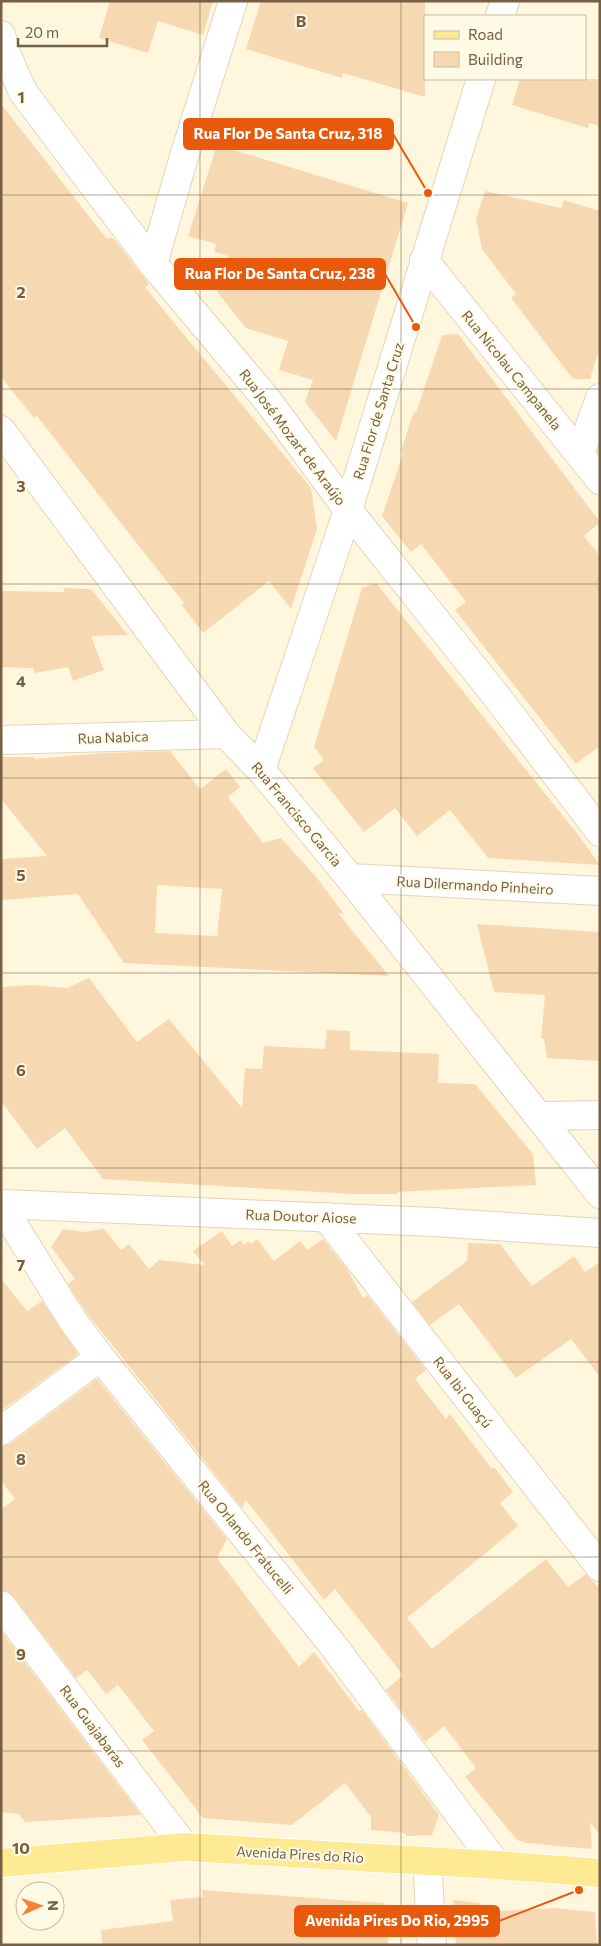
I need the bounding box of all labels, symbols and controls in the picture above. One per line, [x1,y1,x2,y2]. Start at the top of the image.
text: B [296,11,307,30]
scale bar [18,15,106,47]
legend [424,15,586,80]
text: 20 m [25,23,59,41]
text: Road [468,25,503,43]
text: Building [468,50,523,68]
text: 1 [17,87,25,106]
callout: Rua Flor De Santa Cruz, 318 [184,119,393,149]
text: Rua Flor De Santa Cruz, 318 [194,124,382,142]
callout: Rua Flor De Santa Cruz, 238 [175,259,385,289]
text: Rua Flor De Santa Cruz, 238 [185,264,375,282]
text: 2 [16,282,26,301]
street label: Rua Nicolau Campanela [459,307,565,433]
street label: Rua Flor de Santa Cruz [349,340,407,482]
street label: Rua José Mozart de Araújo [236,366,350,508]
text: 3 [16,476,26,495]
text: 4 [16,671,26,690]
street label: Rua Nabica [77,727,149,747]
street label: Rua Francisco Garcia [248,758,346,870]
text: 5 [16,865,26,884]
street label: Rua Dilermando Pinheiro [396,872,554,898]
text: 6 [16,1060,26,1079]
street label: Rua Doutor Aiose [245,1206,357,1226]
text: 7 [17,1255,26,1274]
street label: Rua Ibi Guaçú [430,1353,496,1431]
text: 8 [16,1449,26,1468]
street label: Rua Orlando Fratucelli [195,1477,297,1597]
text: 9 [16,1644,26,1663]
street label: Rua Guajabaras [57,1682,129,1770]
text: 10 [12,1838,30,1857]
street label: Avenida Pires do Rio [236,1842,364,1866]
north arrow [15,1881,65,1931]
text: N [45,1900,62,1911]
callout: Avenida Pires Do Rio, 2995 [295,1906,499,1936]
text: Avenida Pires Do Rio, 2995 [305,1911,489,1929]

